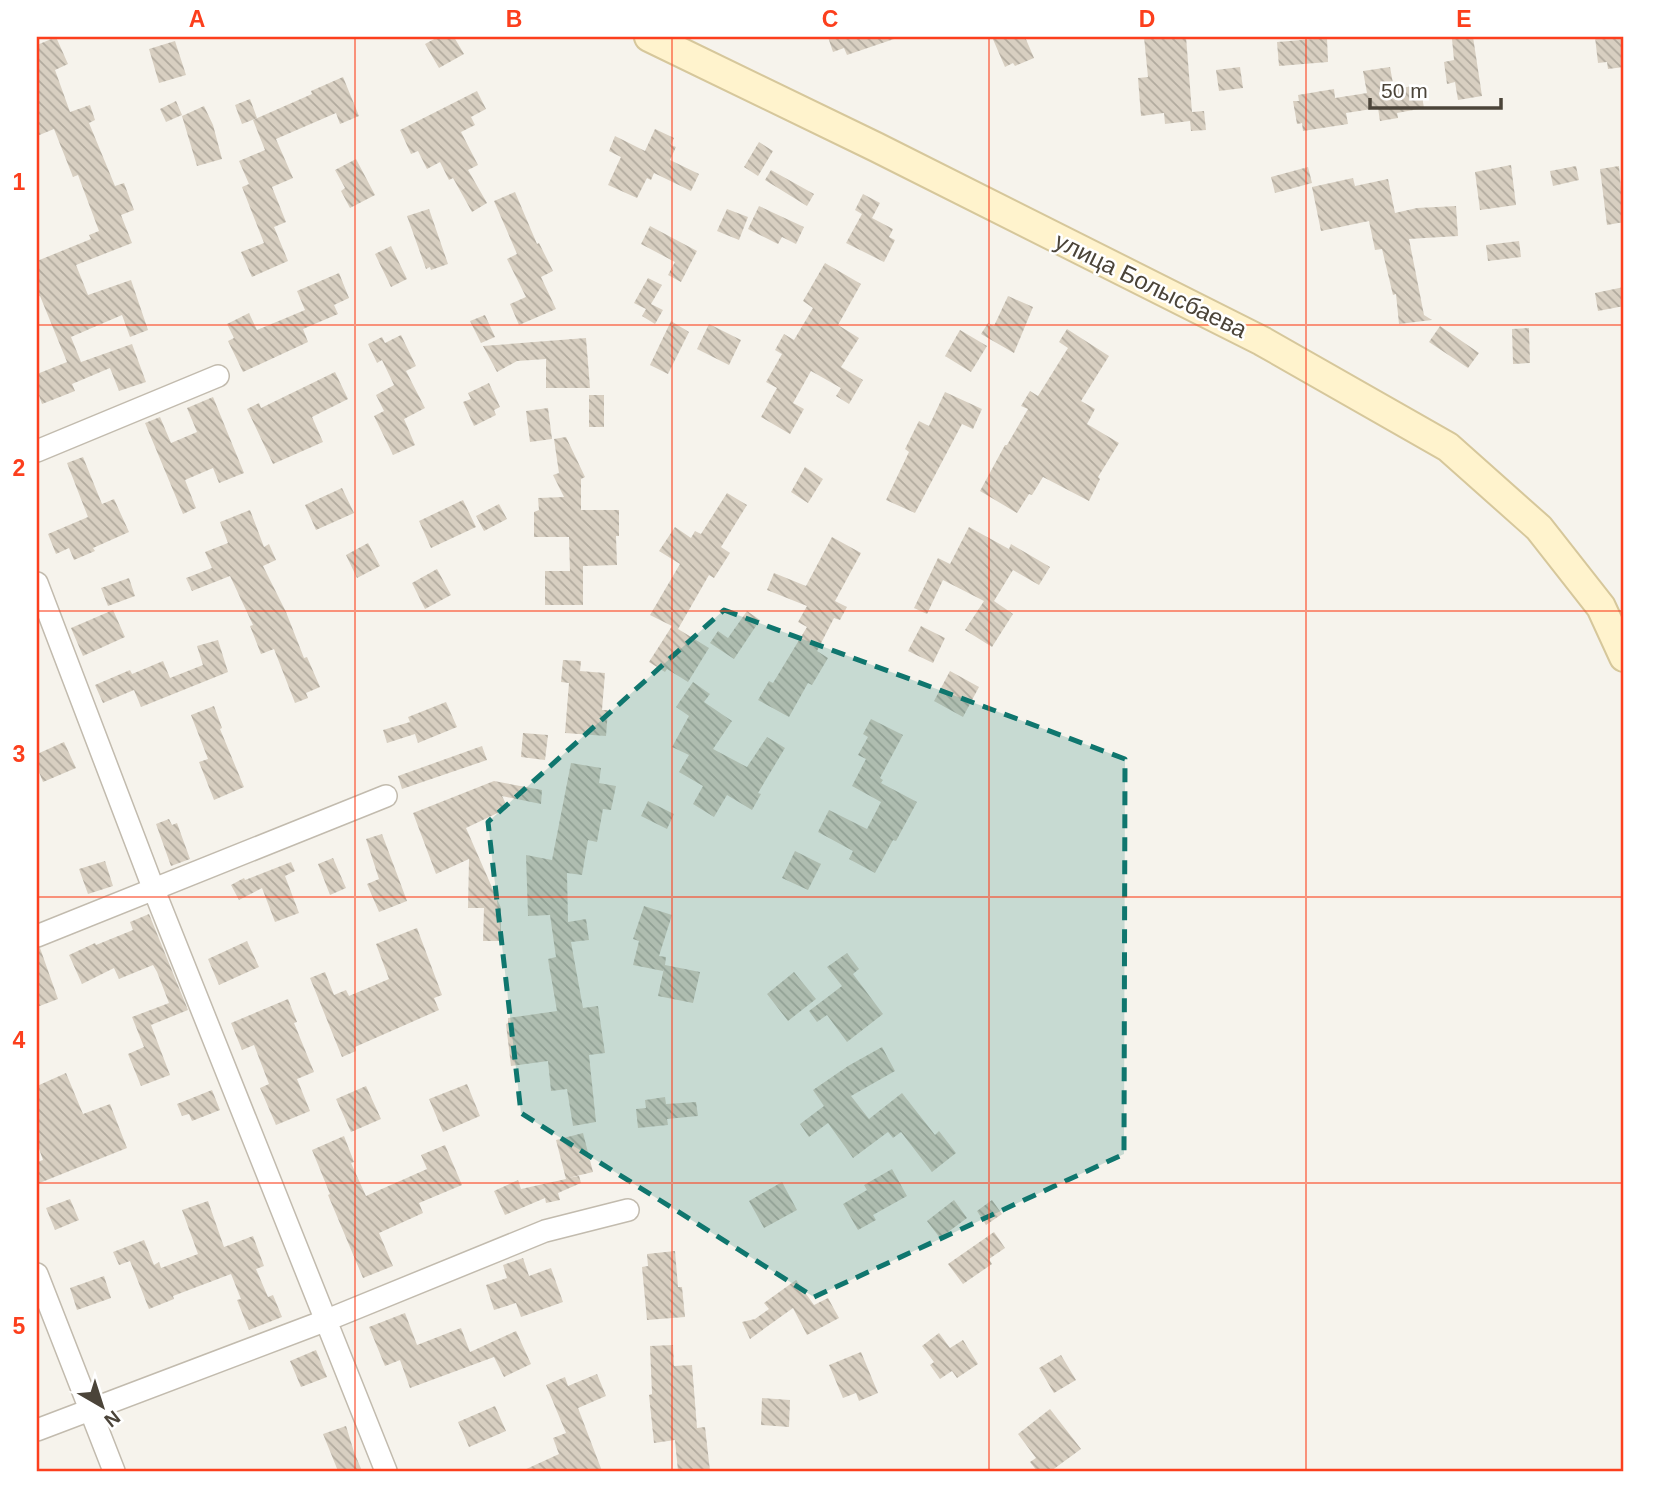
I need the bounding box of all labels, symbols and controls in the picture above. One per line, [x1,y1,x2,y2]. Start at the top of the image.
text: A [189,6,205,32]
text: B [506,6,522,32]
text: C [822,6,838,32]
text: D [1139,6,1155,32]
text: E [1456,6,1472,32]
scale bar [1370,66,1502,110]
text: 50 m [1381,79,1428,102]
text: 1 [13,169,26,195]
street label: улица Болысбаева [1051,227,1252,343]
text: 2 [13,455,25,481]
text: 3 [13,741,25,767]
text: 4 [13,1027,26,1053]
text: 5 [13,1313,26,1339]
north arrow [66,1372,136,1442]
text: N [100,1406,124,1431]

